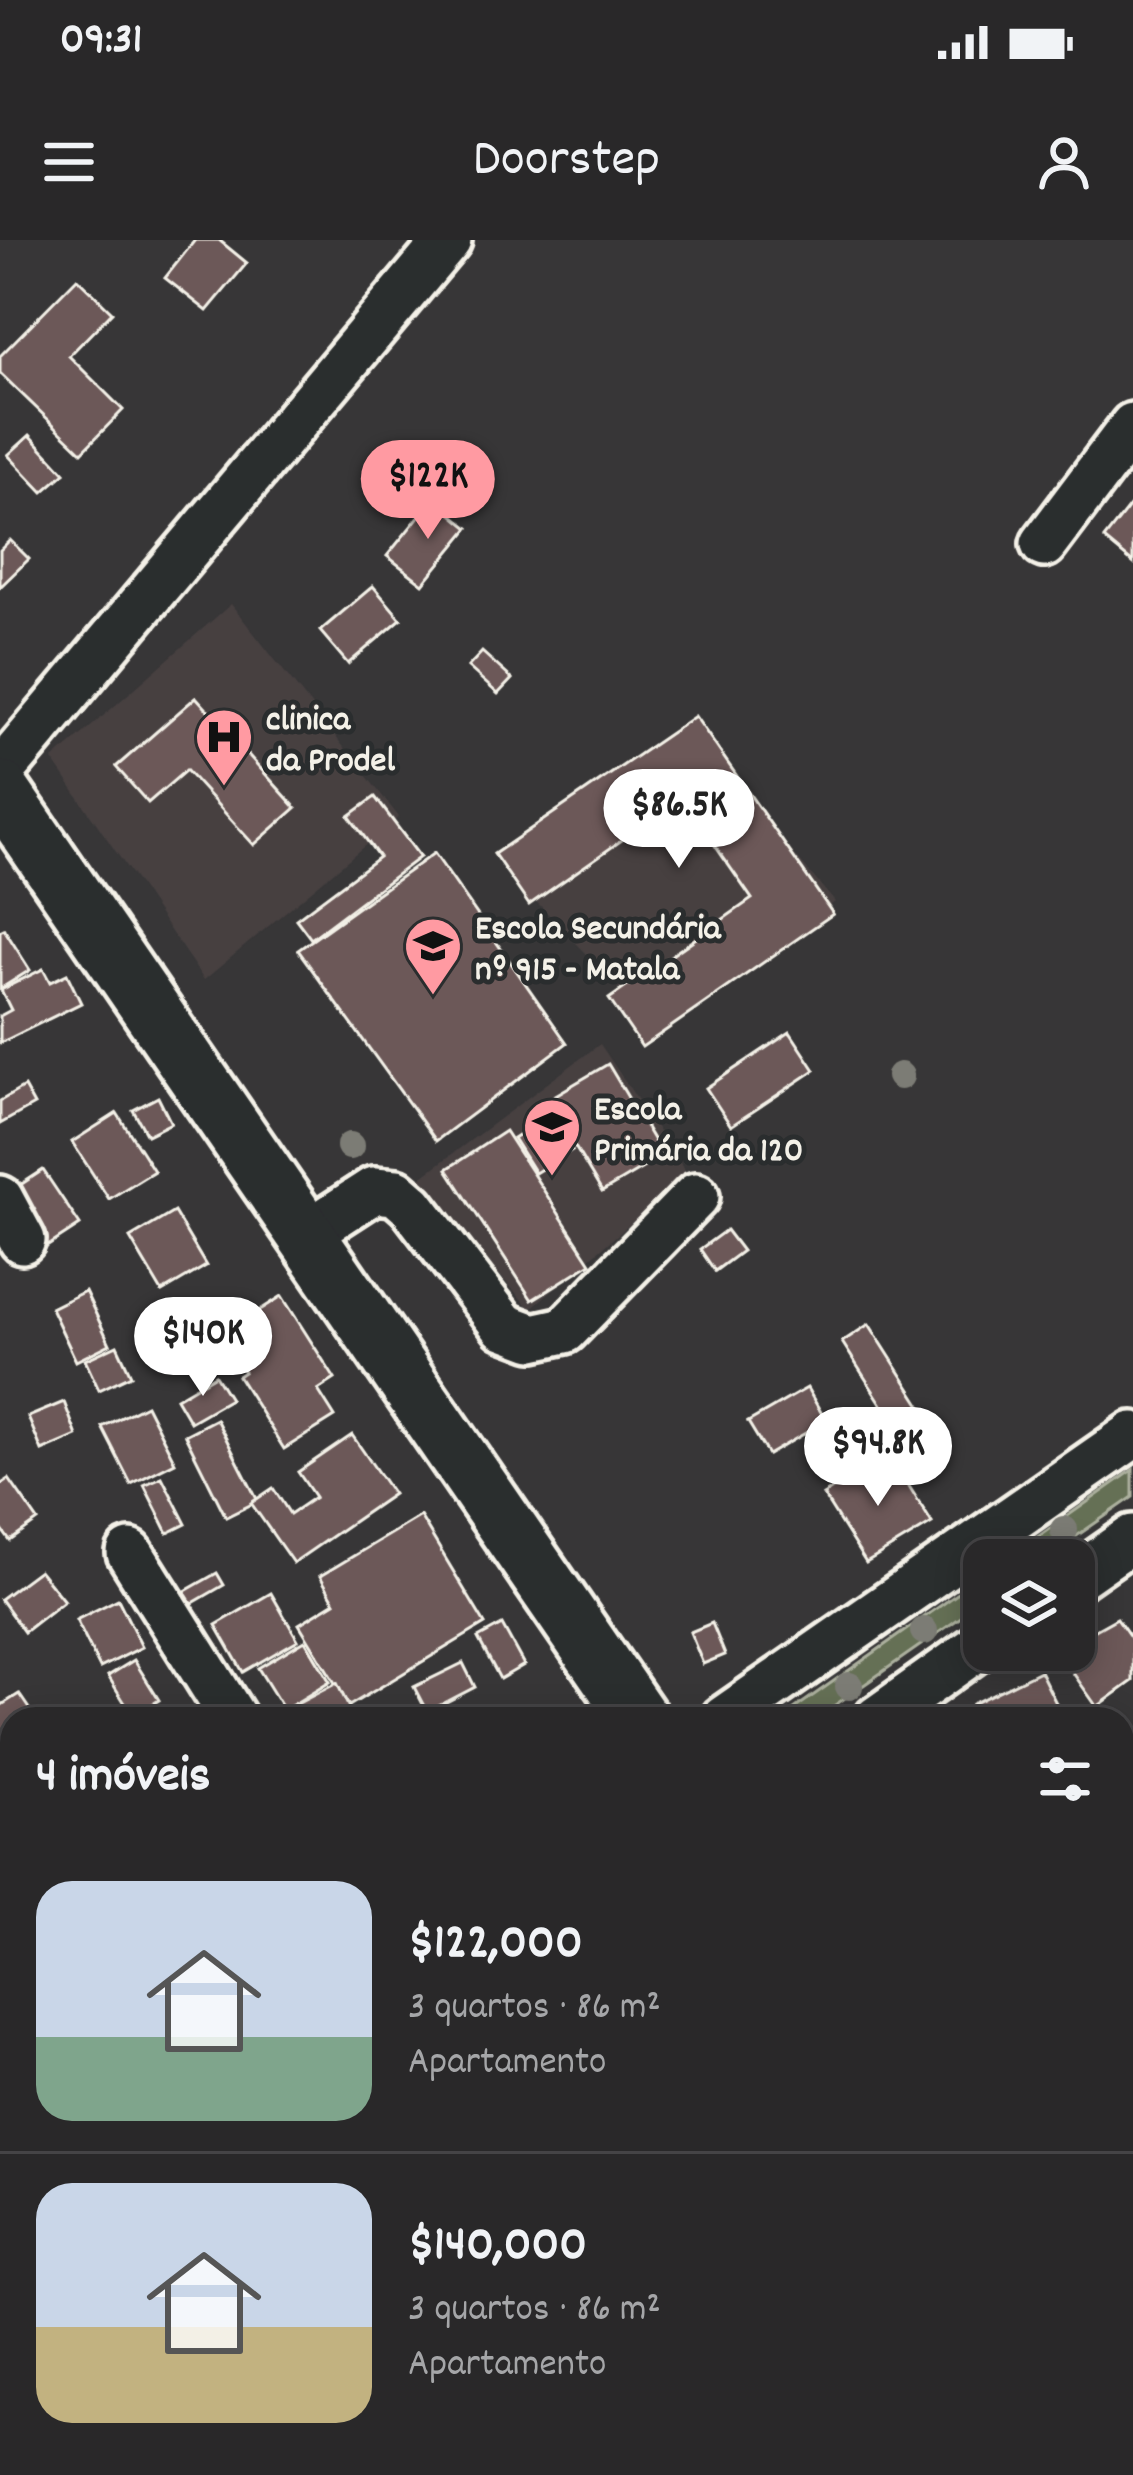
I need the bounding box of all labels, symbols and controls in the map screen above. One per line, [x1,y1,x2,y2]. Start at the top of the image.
text: 09:31 [60,10,142,74]
text: Doorstep [473,124,660,201]
icon: menu [36,129,102,195]
icon: person [1031,129,1097,195]
pin: $122K [344,440,512,542]
text: $122K [388,451,468,506]
place label: clinica da Prodel [266,696,395,789]
hospital icon: clinica da Prodel [193,706,255,788]
pin: $86.5K [581,769,777,871]
text: $86.5K [630,780,728,835]
place label: Escola Secundária nº 915 - Matala [475,905,722,998]
school or university icon: Escola Secundária nº 915 - Matala [402,915,464,997]
place label: Escola Primária da 120 [594,1086,803,1179]
school or university icon: Escola Primária da 120 [521,1096,583,1178]
pin: $140K [119,1297,287,1399]
text: $140K [161,1308,245,1363]
pin: $94.8K [780,1407,976,1509]
text: $94.8K [831,1418,925,1473]
map controls [963,1539,1095,1671]
button: layers [963,1539,1095,1671]
text: 4 imóveis [36,1743,210,1815]
icon: filters [1032,1746,1098,1812]
text: $122,000 [408,1910,583,1982]
icon: home [132,1929,276,2073]
text: 3 quartos · 86 m² [408,1982,661,2037]
text: Apartamento [408,2037,606,2092]
text: $140,000 [408,2212,587,2284]
icon: home [132,2231,276,2375]
text: 3 quartos · 86 m² [408,2284,661,2339]
text: Apartamento [408,2339,606,2394]

